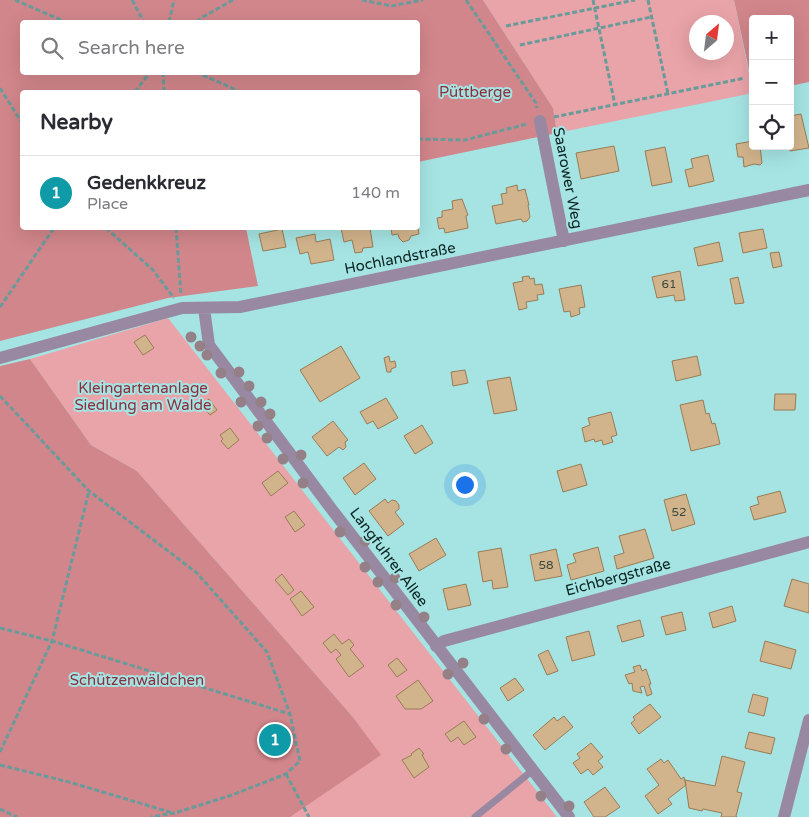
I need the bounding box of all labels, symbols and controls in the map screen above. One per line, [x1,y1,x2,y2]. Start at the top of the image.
north arrow [689,15,734,60]
map controls [749,15,794,150]
button: + [749,15,794,60]
search box [20,20,420,75]
icon: search [38,34,66,62]
text: Search here [78,37,185,59]
button: − [749,60,794,105]
park label: Püttberge [439,83,511,101]
button: locate [749,105,794,150]
text: Nearby [40,110,113,135]
street label: Saarower Weg [549,126,587,230]
text: Gedenkkreuz [87,172,206,194]
text: 1 [51,183,61,203]
text: 140 m [351,183,400,203]
text: Place [87,194,128,214]
street label: Hochlandstraße [343,238,457,278]
house number: 61 [661,277,677,291]
park label: Kleingartenanlage Siedlung am Walde [75,379,211,414]
your location [452,472,478,498]
street label: Langfuhrer Allee [346,504,432,610]
house number: 52 [671,505,687,519]
street label: Eichbergstraße [563,554,673,600]
house number: 58 [538,558,554,572]
park label: Schützenwäldchen [70,671,204,689]
pin: 1 [259,721,291,759]

